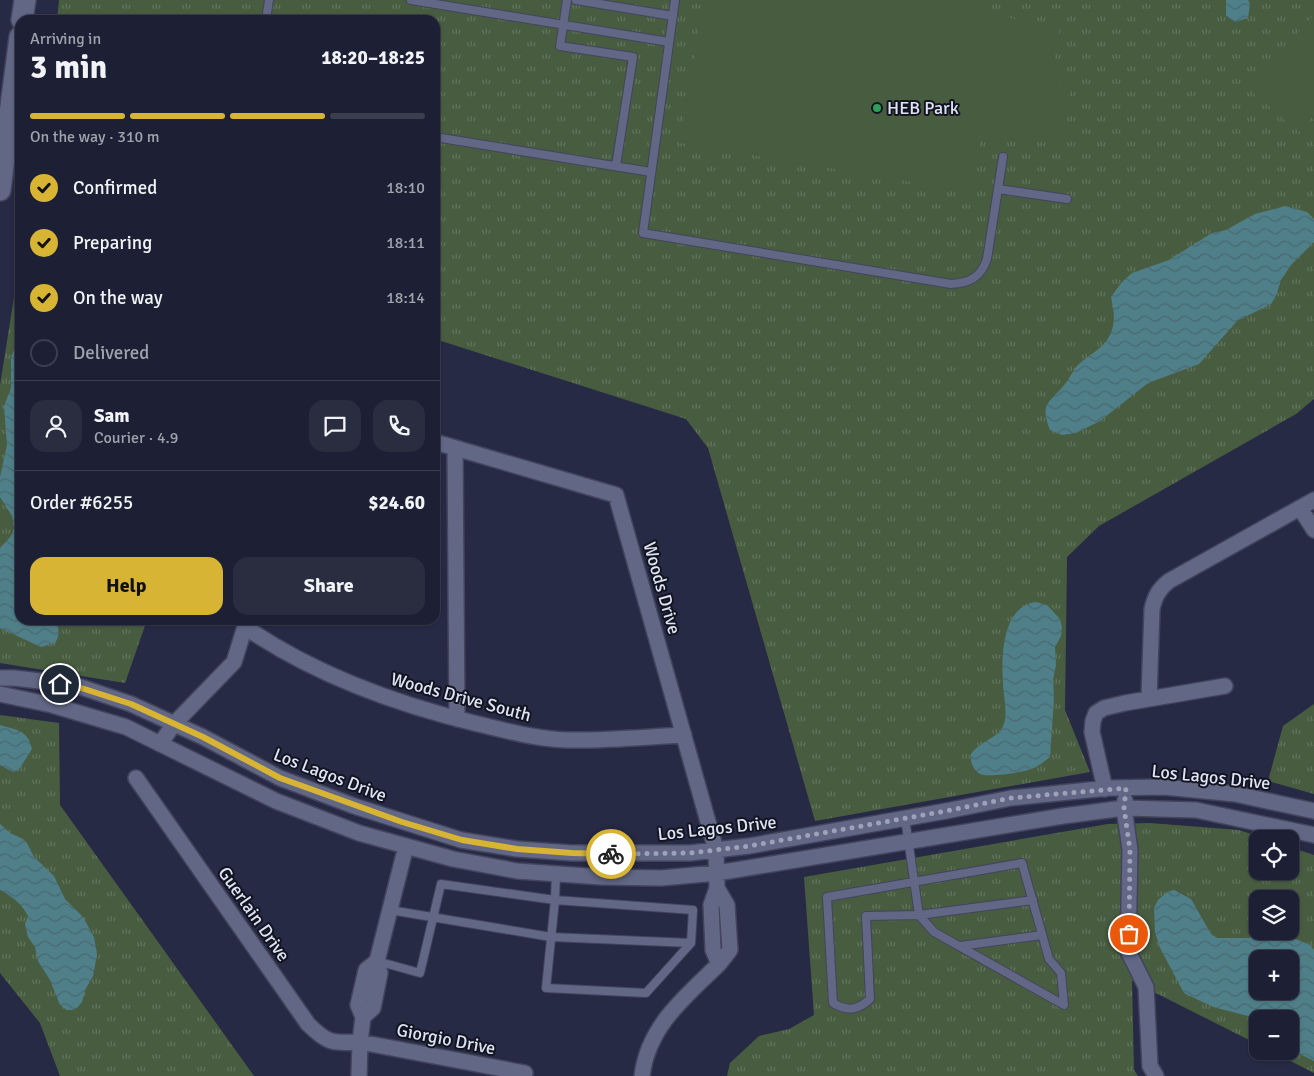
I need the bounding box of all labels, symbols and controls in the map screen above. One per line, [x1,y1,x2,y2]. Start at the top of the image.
text: Arriving in [30,29,101,49]
text: 18:20–18:25 [321,46,425,70]
text: 3 min [30,48,107,87]
place label: HEB Park [887,97,959,119]
marker: HEB Park [871,102,883,114]
text: On the way · 310 m [30,127,160,147]
icon: check [30,174,58,202]
text: Confirmed [73,176,157,200]
text: 18:10 [386,178,425,198]
icon: check [30,229,58,257]
text: Preparing [73,231,152,255]
text: 18:11 [386,233,425,253]
icon: check [30,284,58,312]
text: On the way [73,286,163,310]
text: 18:14 [386,288,425,308]
text: Delivered [73,341,149,365]
button: person [30,400,82,452]
button: chat [309,400,361,452]
button: phone [373,400,425,452]
text: Sam [94,404,130,428]
text: Courier · 4.9 [94,428,178,448]
text: Order #6255 [30,491,133,515]
text: $24.60 [368,491,425,515]
street label: Woods Drive [638,539,686,637]
button: Help [30,557,223,615]
button: Share [233,557,425,615]
pin [39,663,81,705]
street label: Woods Drive South [389,668,533,726]
icon: home [46,670,74,698]
street label: Los Lagos Drive [270,743,390,807]
street label: Los Lagos Drive [1150,760,1272,794]
street label: Los Lagos Drive [656,811,778,845]
courier [586,829,636,879]
map controls [1249,830,1299,1060]
button: locate [1249,830,1299,880]
icon: bike [597,840,625,868]
street label: Guerlain Drive [213,862,295,966]
button: layers [1249,890,1299,940]
pin [1108,913,1150,955]
icon: bag [1115,920,1143,948]
button: + [1249,950,1299,1000]
button: − [1249,1010,1299,1060]
street label: Giorgio Drive [395,1019,497,1059]

